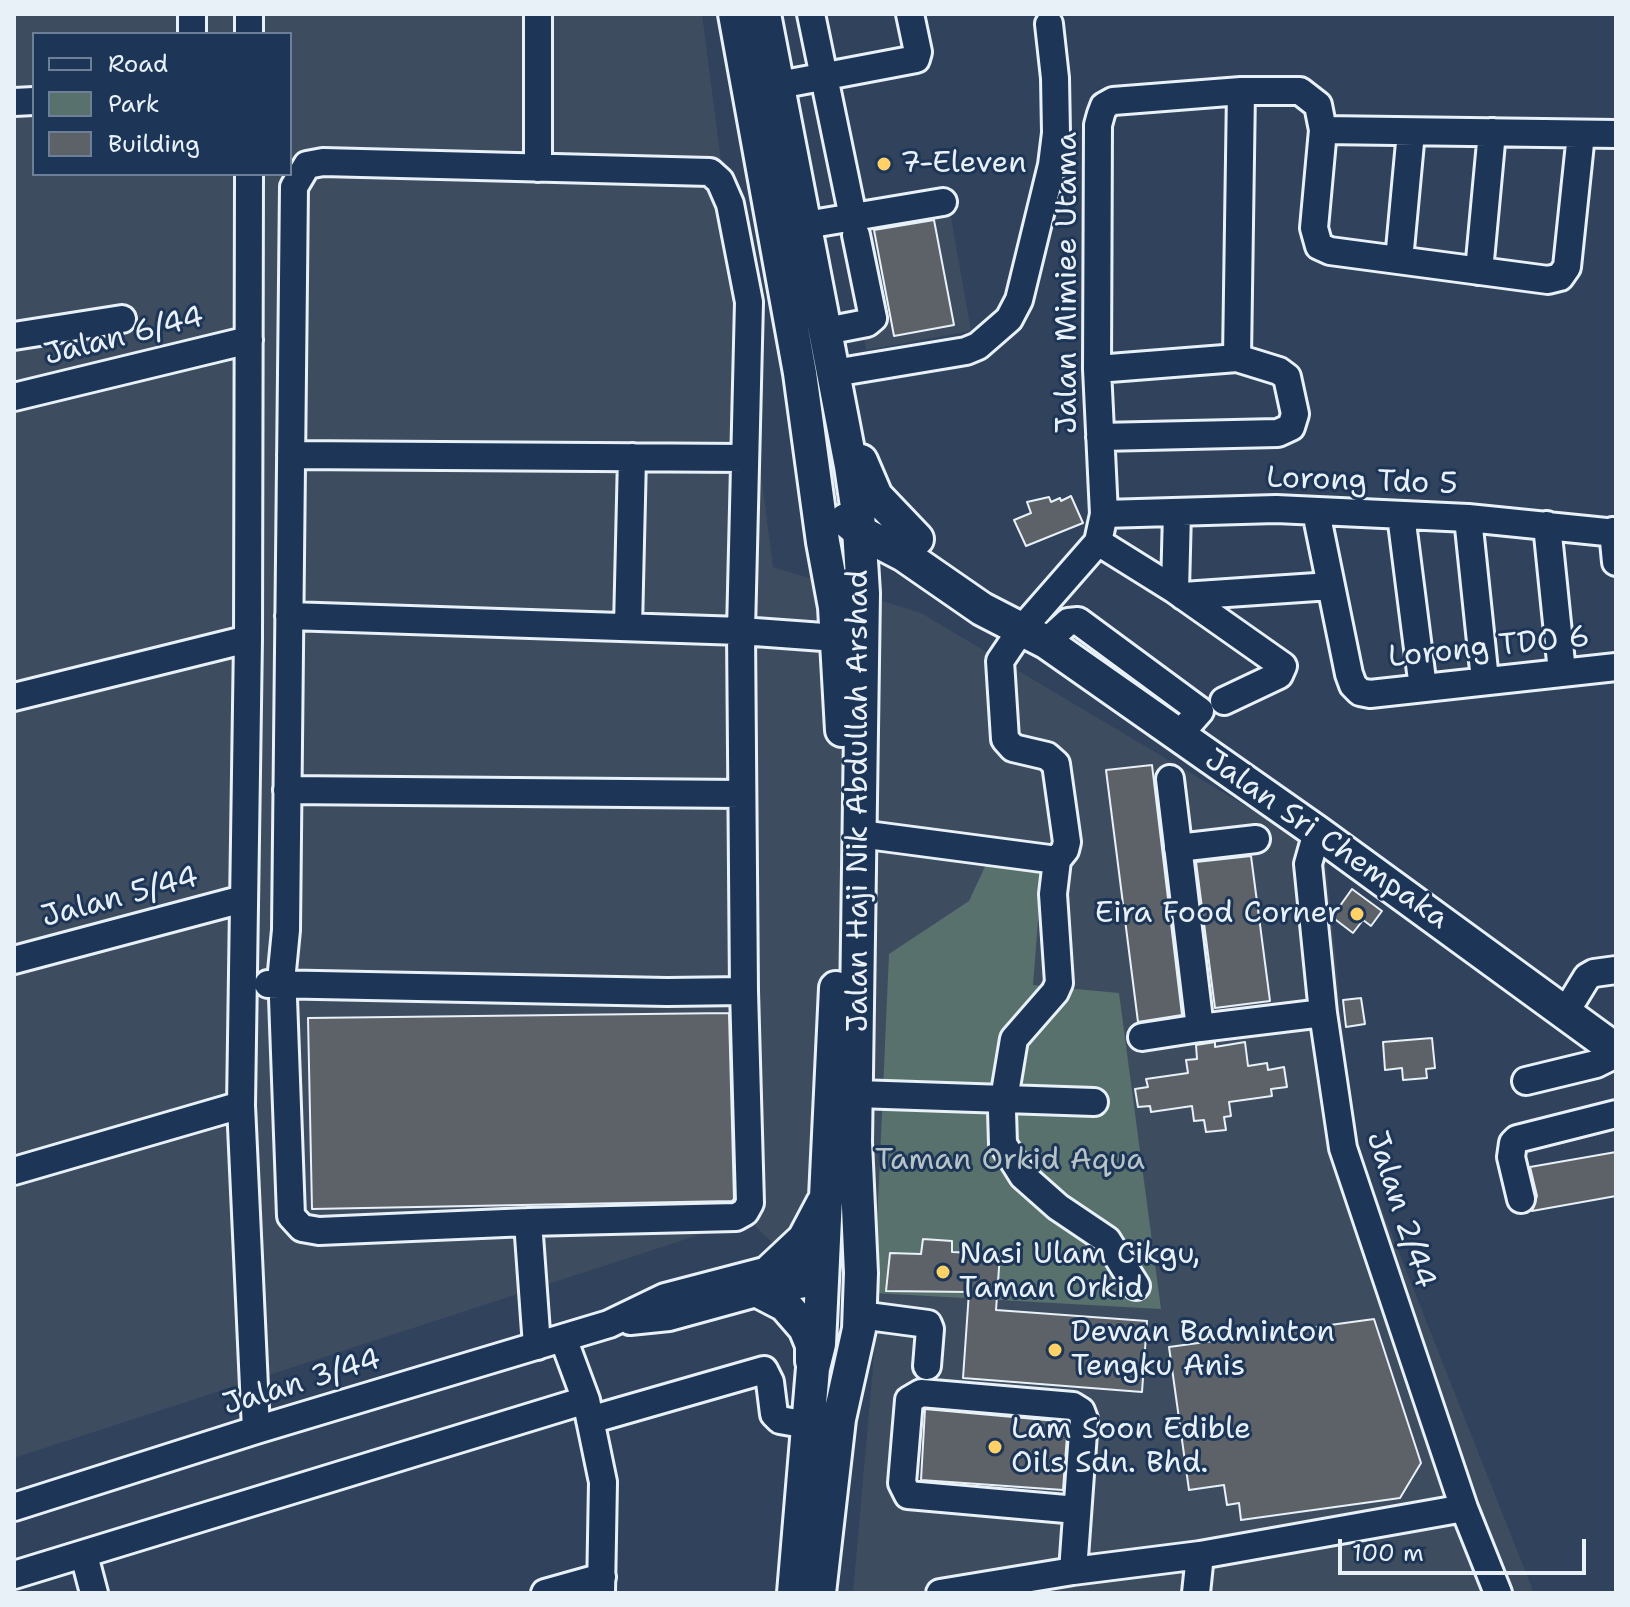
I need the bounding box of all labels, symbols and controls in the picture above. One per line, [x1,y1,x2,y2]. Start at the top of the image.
legend [32,32,292,176]
text: Road [108,48,168,80]
text: Park [108,88,160,120]
text: Building [108,128,200,160]
street label: Jalan Mimiee Utama [1050,132,1086,434]
place label: 7-Eleven [900,146,1027,182]
marker: 7-Eleven [875,155,893,173]
street label: Jalan 6/44 [40,300,208,374]
street label: Lorong Tdo 5 [1266,461,1458,503]
street label: Jalan Haji Nik Abdullah Arshad [841,569,877,1033]
street label: Lorong TDO 6 [1387,620,1591,676]
street label: Jalan Sri Chempaka [1197,742,1455,938]
street label: Jalan 5/44 [38,860,202,936]
place label: Eira Food Corner [1095,896,1341,932]
marker: Eira Food Corner [1348,905,1366,923]
street label: Jalan 2/44 [1358,1127,1442,1293]
park label: Taman Orkid Aqua [875,1143,1145,1179]
place label: Nasi Ulam Cikgu, Taman Orkid [959,1237,1200,1308]
marker: Nasi Ulam Cikgu, Taman Orkid [934,1263,952,1281]
place label: Dewan Badminton Tengku Anis [1071,1315,1335,1386]
marker: Dewan Badminton Tengku Anis [1046,1341,1064,1359]
street label: Jalan 3/44 [219,1342,385,1424]
place label: Lam Soon Edible Oils Sdn. Bhd. [1011,1412,1251,1482]
marker: Lam Soon Edible Oils Sdn. Bhd. [986,1438,1004,1456]
scale bar [1342,1523,1590,1573]
text: 100 m [1352,1537,1424,1569]

